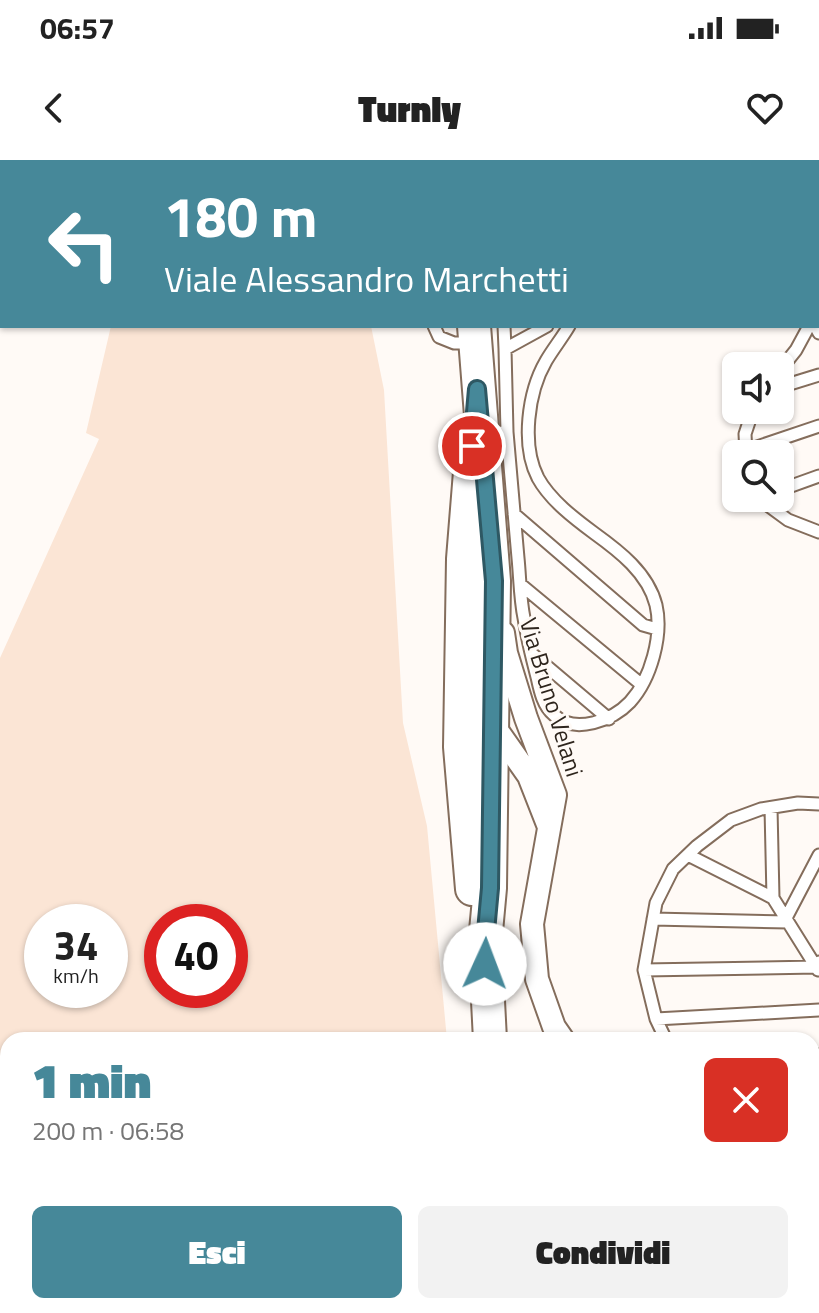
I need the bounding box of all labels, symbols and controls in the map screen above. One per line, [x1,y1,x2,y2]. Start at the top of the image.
text: 06:57 [40,5,115,51]
text: Turnly [358,81,461,136]
icon: back [32,86,76,130]
icon: heart [743,86,787,130]
text: 180 m [164,174,317,259]
icon: left [32,192,136,296]
text: Viale Alessandro Marchetti [164,251,569,306]
map controls [722,352,794,512]
button: sound [722,352,794,424]
pin [438,412,506,480]
icon: arrive [450,424,494,468]
button: search [722,440,794,512]
street label: Via Bruno Velani [511,613,593,781]
speed limit sign: 40 [144,904,248,1008]
text: 34 [54,915,98,976]
position arrow [443,922,527,1006]
text: km/h [53,960,99,991]
text: 1 min [32,1044,151,1117]
button: close [704,1058,788,1142]
text: 200 m · 06:58 [32,1111,184,1150]
button: Esci [32,1206,402,1298]
button: Condividi [418,1206,788,1298]

